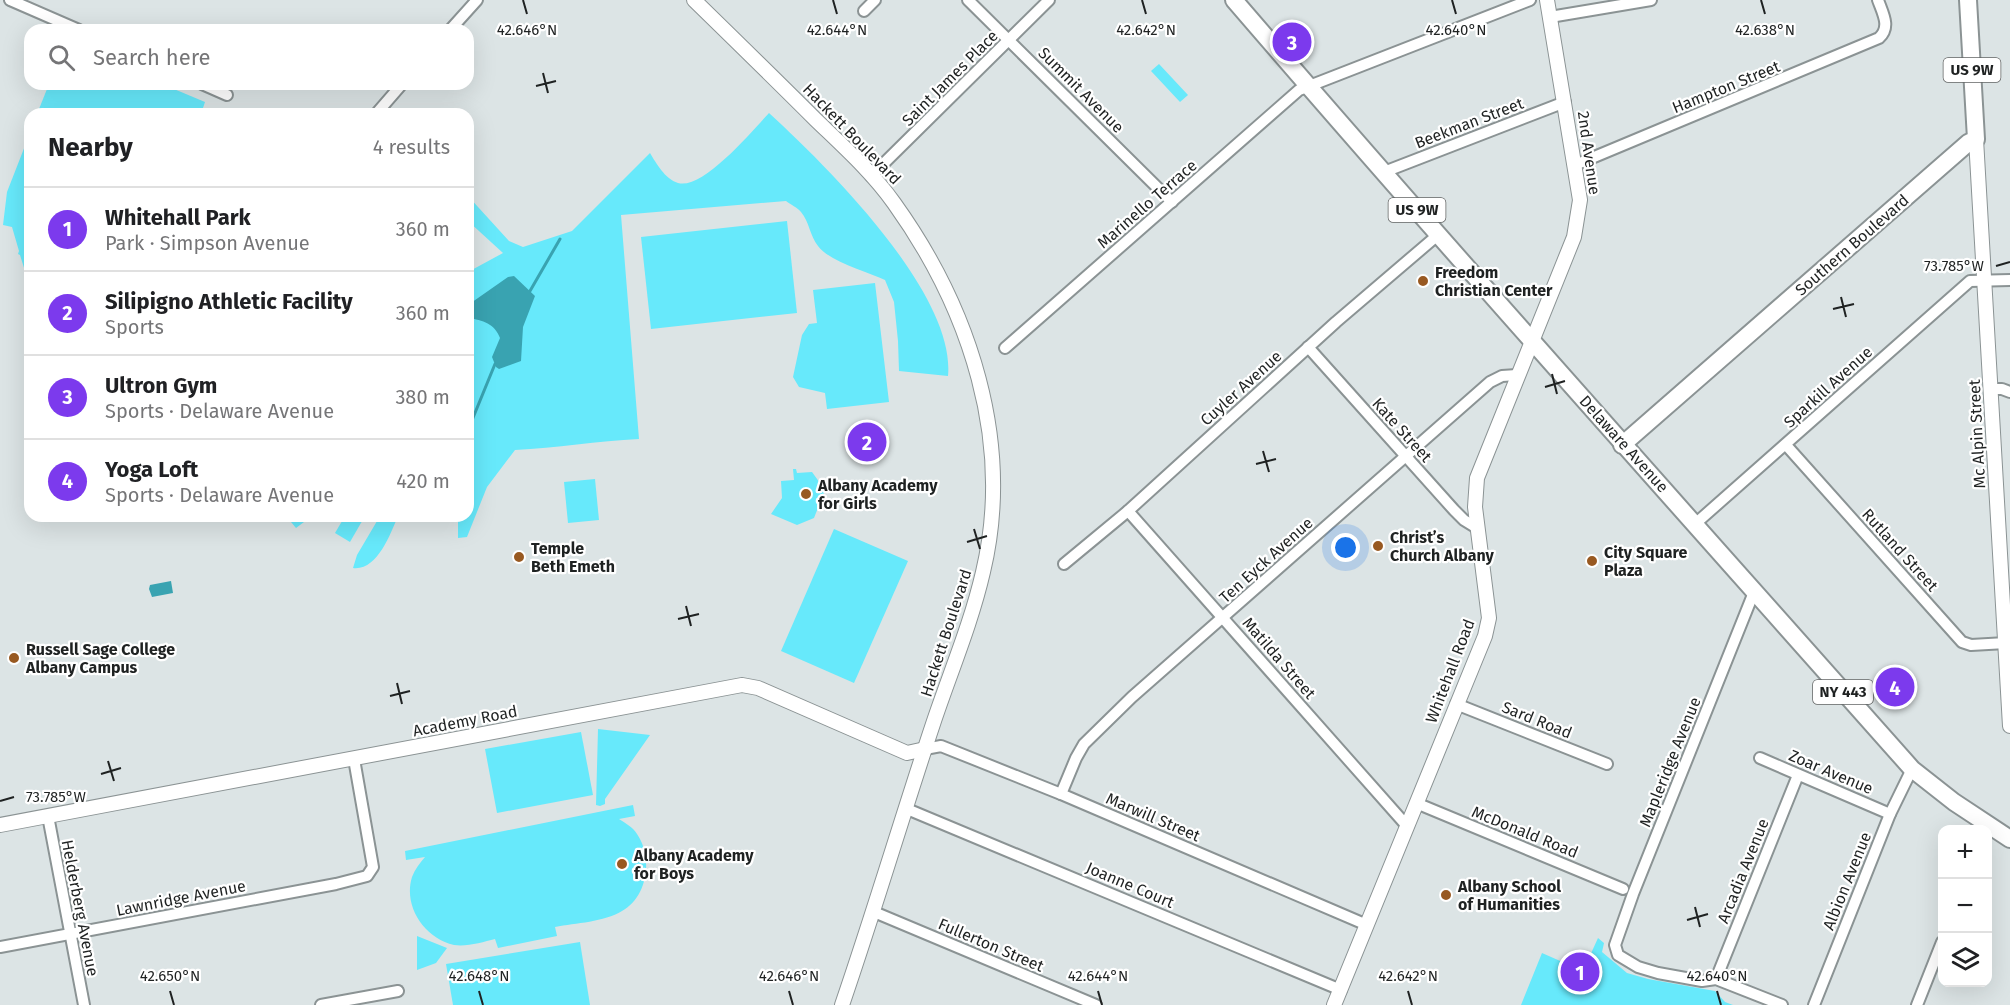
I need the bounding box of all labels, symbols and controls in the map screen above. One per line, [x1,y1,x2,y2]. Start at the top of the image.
pin: 3 [1272,20,1312,64]
text: 42.646°N [497,21,557,39]
text: 42.644°N [807,21,867,39]
text: 42.642°N [1116,21,1176,39]
text: 42.640°N [1426,21,1487,39]
text: 42.638°N [1735,21,1795,39]
search box [24,24,474,90]
street label: Saint James Place [898,26,1002,130]
icon: search [45,41,78,74]
street label: Summit Avenue [1034,43,1128,137]
text: Search here [93,44,211,71]
street label: Hampton Street [1669,57,1783,117]
road number: US 9W [1944,58,2000,82]
street label: Hackett Boulevard [799,80,905,188]
street label: Beekman Street [1412,93,1526,152]
street label: 2nd Avenue [1574,110,1604,196]
text: Nearby [48,132,133,163]
text: 4 results [373,135,450,159]
street label: Marinello Terrace [1093,156,1201,252]
street label: Southern Boulevard [1791,191,1913,299]
road number: US 9W [1388,198,1446,222]
text: Whitehall Park [105,204,251,231]
text: 1 [63,217,72,241]
text: 360 m [396,217,450,241]
text: Park · Simpson Avenue [105,231,310,255]
text: 73.785°W [1924,257,1985,275]
place label: Freedom Christian Center [1435,263,1553,300]
marker: Freedom Christian Center [1416,274,1430,288]
text: Silipigno Athletic Facility [105,288,353,315]
text: 2 [62,301,73,325]
text: 360 m [396,301,450,325]
text: Sports [105,315,164,339]
street label: Sparkill Avenue [1780,342,1876,432]
street label: Cuyler Avenue [1196,347,1286,429]
text: Ultron Gym [105,372,217,399]
street label: Mc Alpin Street [1965,379,1989,489]
text: 3 [62,385,73,409]
text: 380 m [395,385,450,409]
street label: Delaware Avenue [1575,392,1673,496]
street label: Kate Street [1368,394,1436,466]
text: Sports · Delaware Avenue [105,399,334,423]
pin: 2 [848,420,886,464]
text: Yoga Loft [105,456,198,483]
text: 4 [62,469,73,493]
text: 420 m [396,469,450,493]
place label: Albany Academy for Girls [817,476,938,513]
text: Sports · Delaware Avenue [105,483,334,507]
marker: Albany Academy for Girls [799,487,813,501]
street label: Rutland Street [1858,505,1942,595]
street label: Ten Eyck Avenue [1215,513,1317,607]
place label: Christ’s Church Albany [1390,528,1495,565]
your location [1331,533,1360,562]
place label: Temple Beth Emeth [531,539,615,576]
marker: Christ’s Church Albany [1371,539,1385,553]
place label: City Square Plaza [1604,543,1687,580]
marker: Temple Beth Emeth [512,550,526,564]
marker: City Square Plaza [1585,554,1599,568]
street label: Hackett Boulevard [916,567,976,699]
street label: Matilda Street [1238,613,1320,703]
street label: Whitehall Road [1421,616,1479,726]
place label: Russell Sage College Albany Campus [25,640,175,677]
marker: Russell Sage College Albany Campus [7,651,21,665]
pin: 4 [1876,664,1914,710]
road number: NY 443 [1813,680,1873,704]
street label: Mapleridge Avenue [1635,694,1705,830]
street label: Sard Road [1499,697,1575,743]
street label: Academy Road [411,702,519,740]
street label: Zoar Avenue [1786,746,1876,798]
text: 73.785°W [26,788,87,806]
street label: Marwill Street [1103,789,1203,845]
street label: McDonald Road [1469,802,1581,862]
street label: Arcadia Avenue [1713,816,1773,926]
map controls [1938,825,1992,987]
button: + [1938,825,1992,879]
street label: Albion Avenue [1819,829,1875,933]
street label: Helderberg Avenue [57,838,103,978]
place label: Albany Academy for Boys [633,846,754,883]
marker: Albany Academy for Boys [615,857,629,871]
street label: Joanne Court [1083,858,1177,912]
street label: Lawnridge Avenue [115,876,247,920]
place label: Albany School of Humanities [1457,877,1561,914]
button: − [1938,879,1992,933]
marker: Albany School of Humanities [1439,888,1453,902]
street label: Fullerton Street [935,914,1047,976]
button: layers [1938,933,1992,987]
pin: 1 [1560,950,1600,994]
text: 42.650°N [140,967,200,985]
text: 42.648°N [449,967,509,985]
text: 42.646°N [759,967,819,985]
text: 42.644°N [1068,967,1128,985]
text: 42.642°N [1378,967,1438,985]
text: 42.640°N [1687,967,1748,985]

